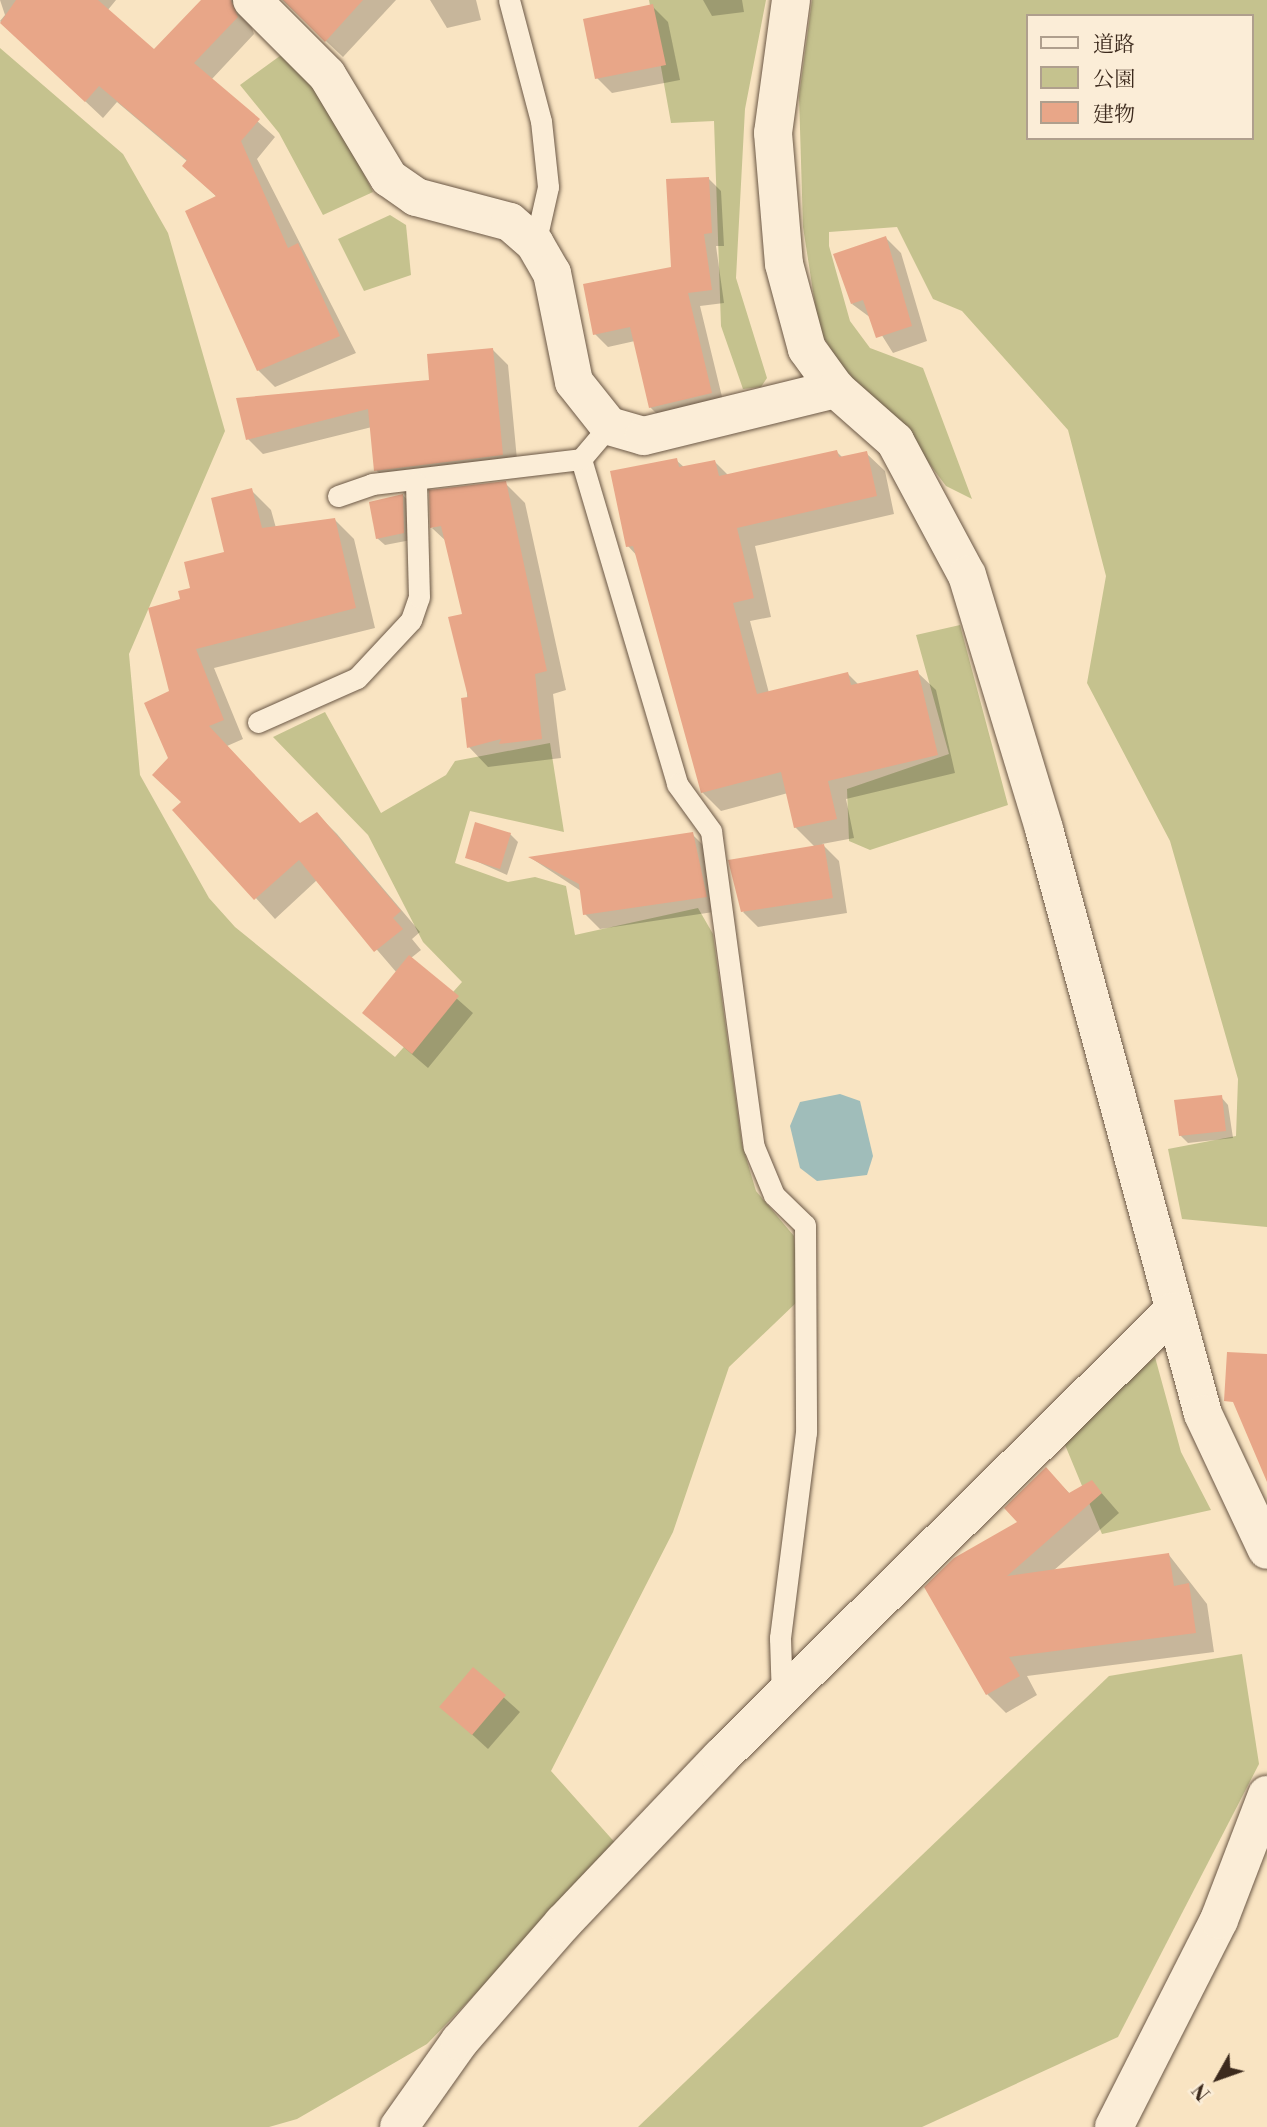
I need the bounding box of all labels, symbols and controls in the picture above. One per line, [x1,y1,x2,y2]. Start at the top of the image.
legend [1026,14,1253,140]
text: 道路 [1093,32,1135,58]
text: 公園 [1093,67,1135,93]
text: 建物 [1093,102,1135,128]
north arrow [1183,2043,1253,2113]
text: N [1188,2078,1216,2105]

